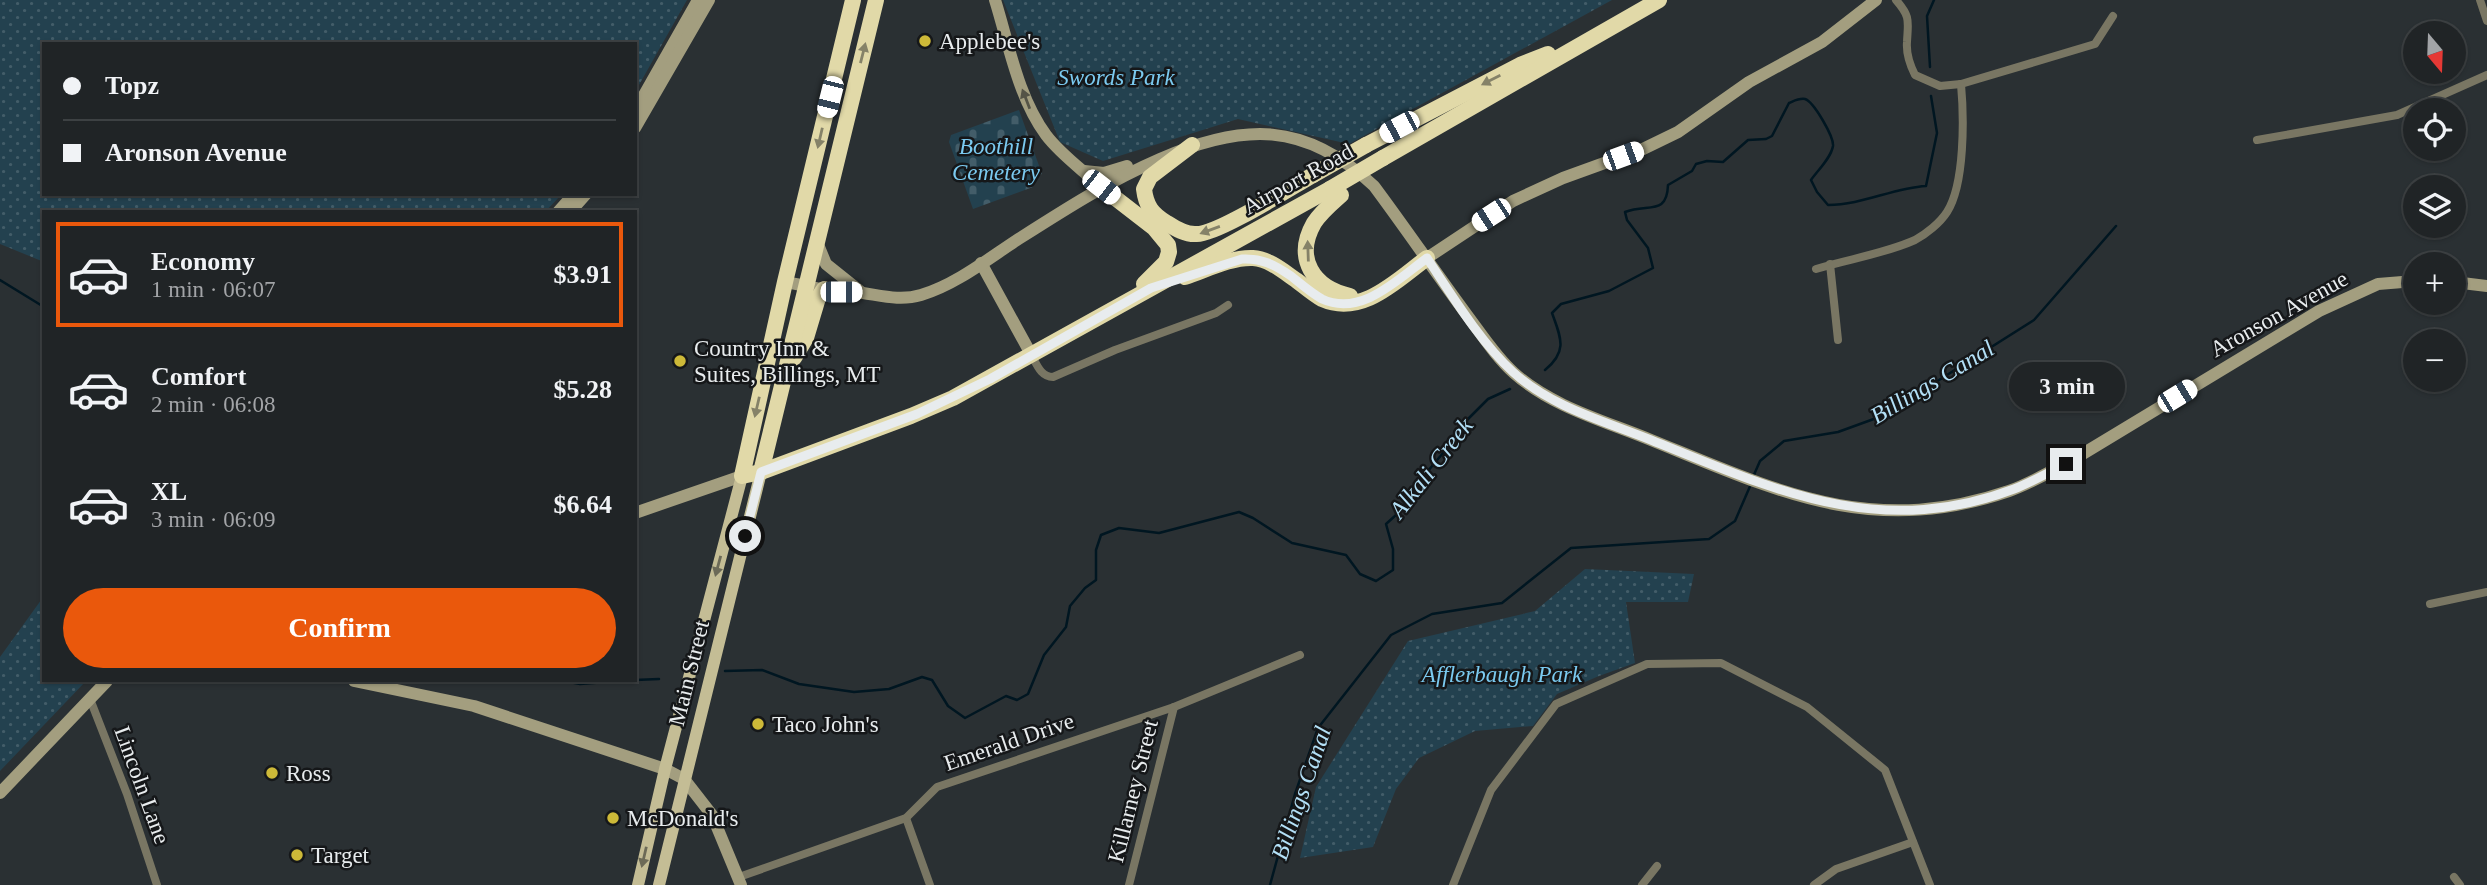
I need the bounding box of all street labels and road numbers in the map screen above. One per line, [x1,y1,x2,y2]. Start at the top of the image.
street label: Airport Road [1239,138,1358,220]
street label: Aronson Avenue [2206,266,2352,362]
street label: Main Street [664,617,714,728]
street label: Emerald Drive [941,708,1077,776]
street label: Killarney Street [1103,716,1163,865]
street label: Lincoln Lane [109,723,175,847]

